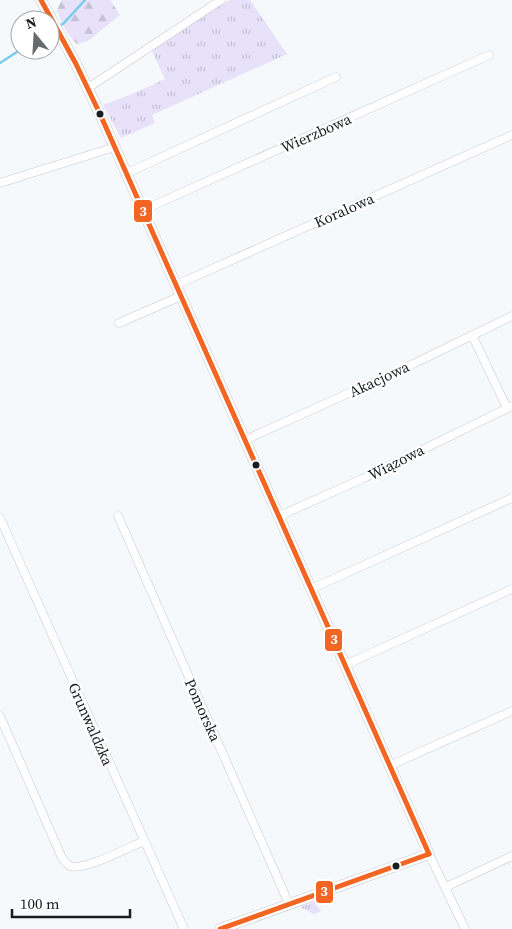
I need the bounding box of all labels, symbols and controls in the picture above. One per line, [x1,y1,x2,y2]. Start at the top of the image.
north arrow [10,10,60,60]
text: N [23,12,39,34]
street label: Wierzbowa [277,108,355,158]
unlabelled marker [95,109,105,119]
street label: Koralowa [311,187,378,232]
line badge: 3 [133,199,153,223]
text: 3 [139,201,147,221]
street label: Akacjowa [345,356,413,402]
street label: Wiązowa [364,439,428,485]
unlabelled marker [251,460,261,470]
line badge: 3 [324,628,343,652]
text: 3 [330,629,338,649]
street label: Pomorska [180,675,226,745]
street label: Grunwaldzka [63,679,119,769]
unlabelled marker [391,861,401,871]
line badge: 3 [315,880,334,904]
text: 3 [320,881,328,901]
scale bar [12,886,130,918]
text: 100 m [20,893,60,914]

